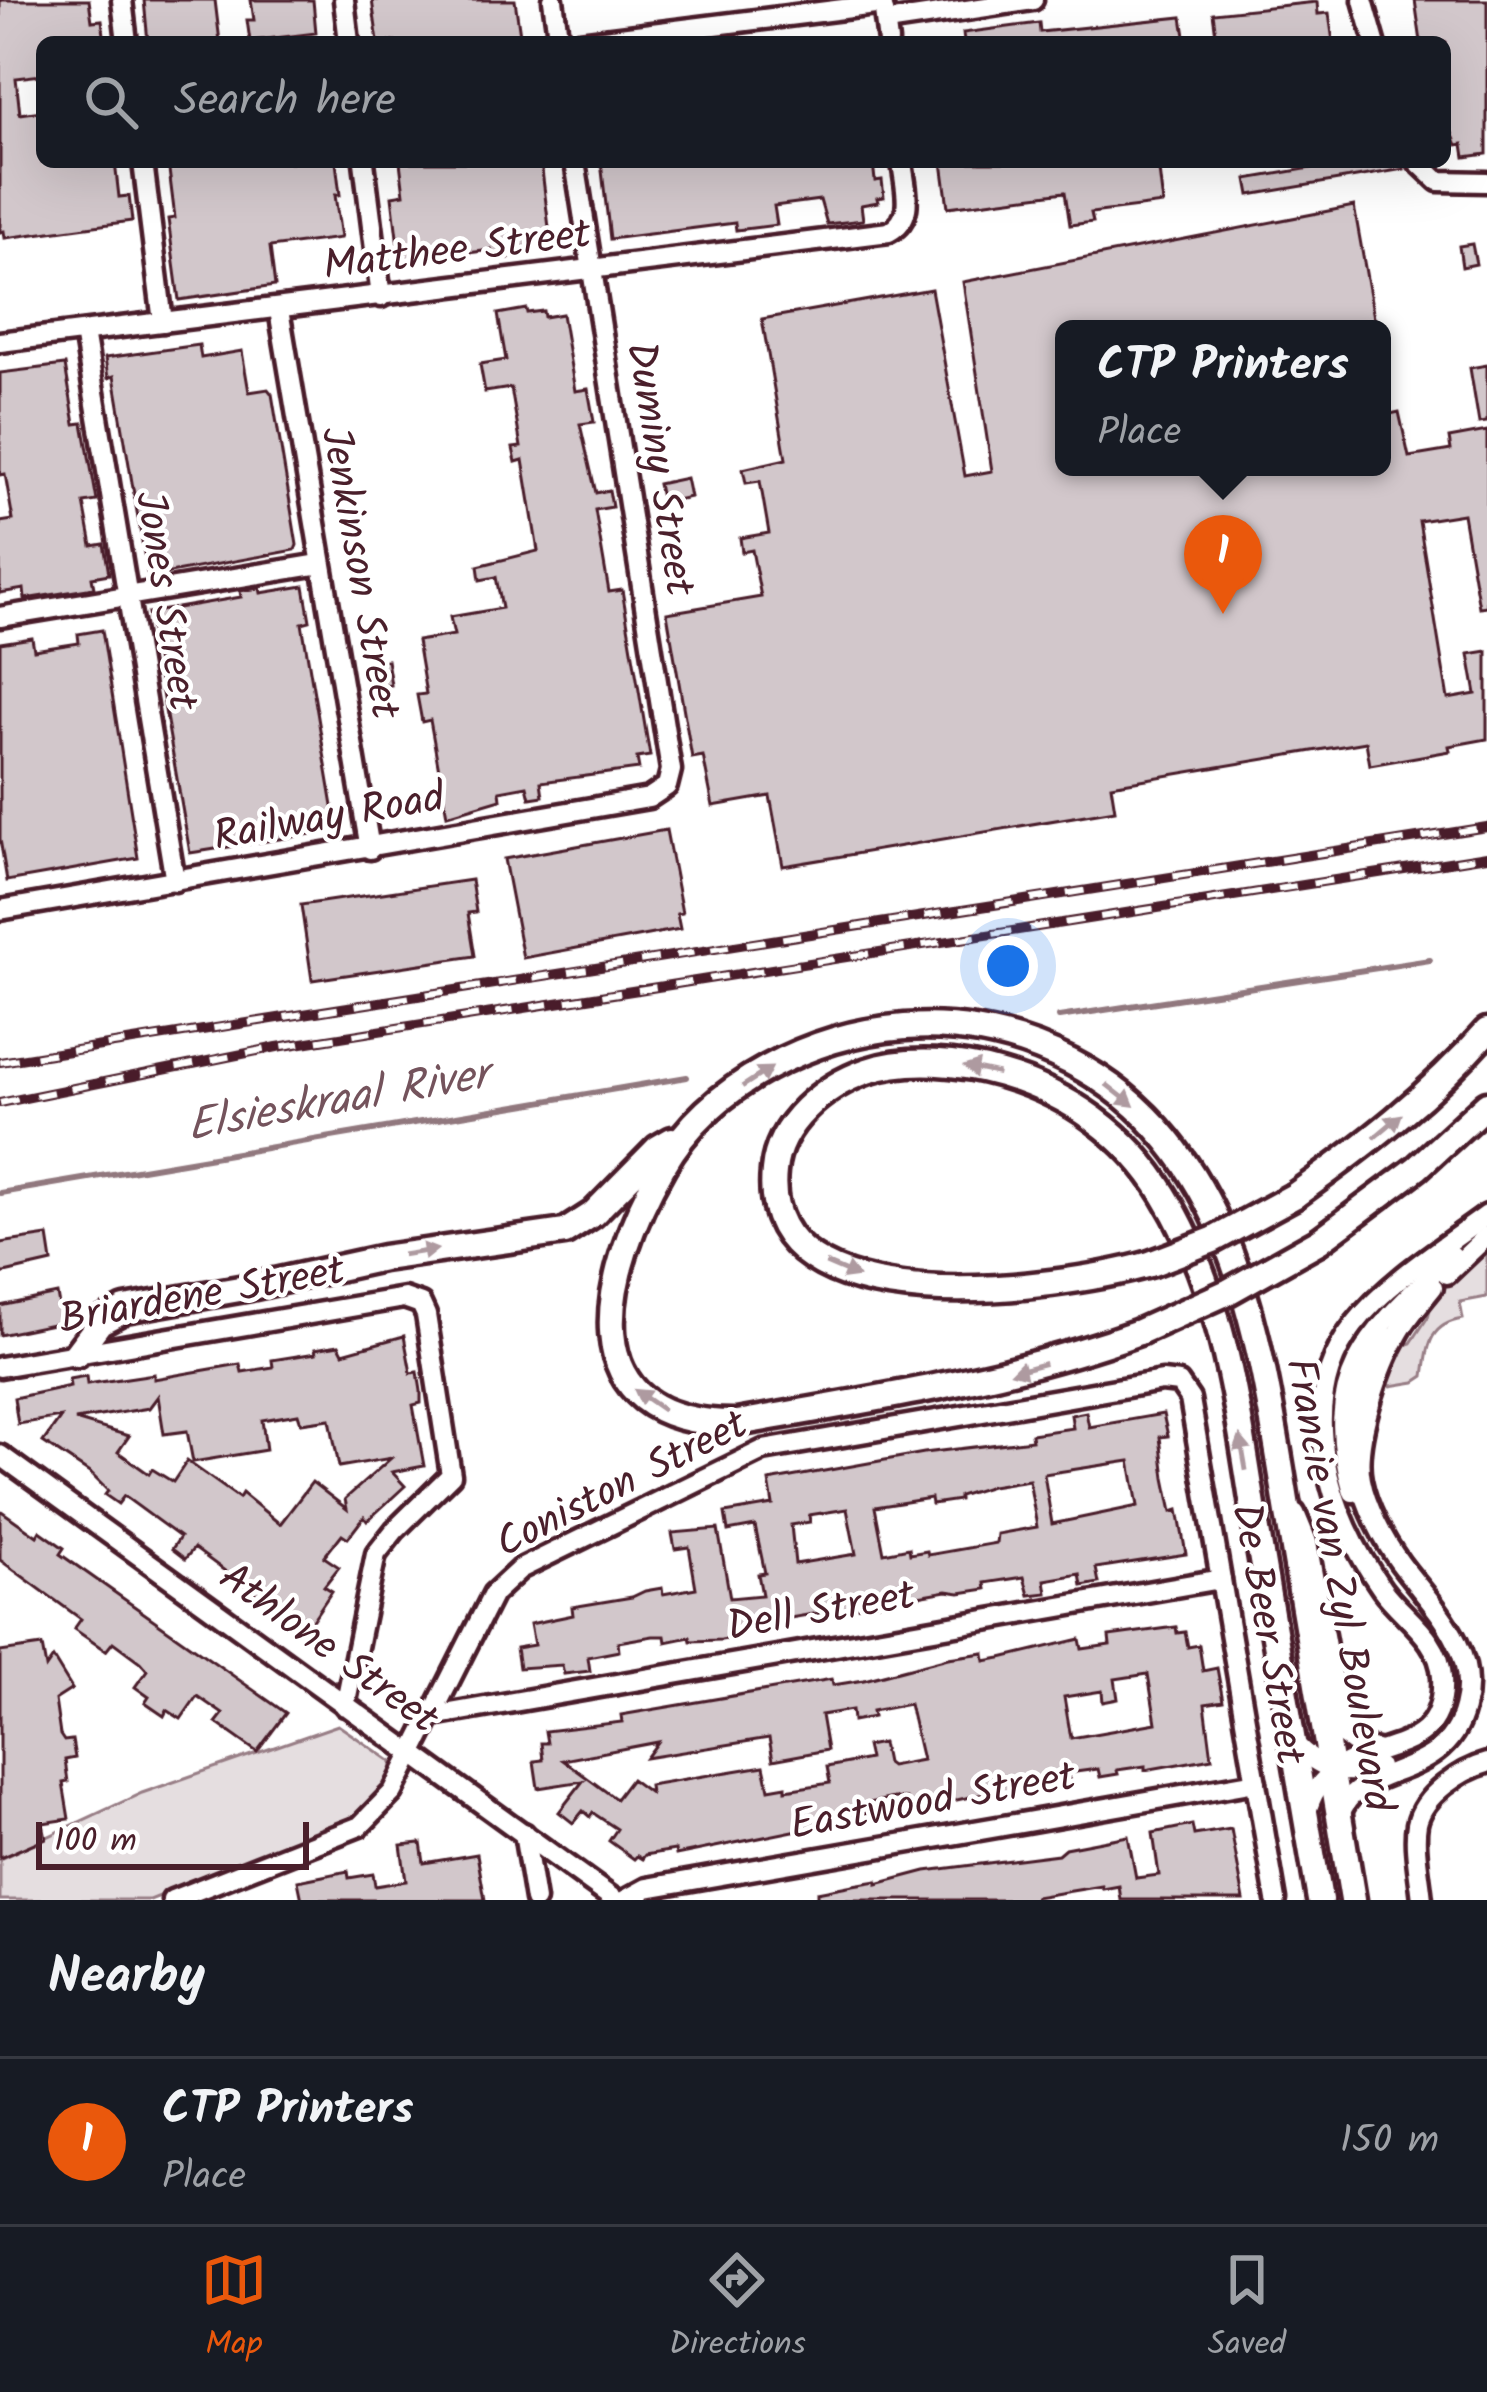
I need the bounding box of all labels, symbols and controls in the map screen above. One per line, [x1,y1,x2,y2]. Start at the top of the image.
search box [36,36,1451,168]
text: Search here [174,66,396,138]
icon: search [78,69,144,135]
street label: Matthee Street [319,201,595,301]
popup [1055,320,1391,476]
text: CTP Printers [1097,331,1349,403]
street label: Duminy Street [606,337,712,601]
text: Place [1097,403,1181,465]
street label: Jenkinson Street [300,422,418,725]
street label: Jones Street [115,487,216,716]
pin: 1 [1184,515,1262,614]
street label: Railway Road [208,765,451,871]
your location [978,936,1038,996]
water label: Elsieskraal River [182,1039,502,1164]
one-way arrow [962,1059,1000,1078]
one-way arrow [740,1066,773,1088]
one-way arrow [1105,1082,1136,1106]
one-way arrow [1373,1114,1403,1140]
street label: Briardene Street [54,1238,351,1354]
one-way arrow [401,1242,439,1261]
one-way arrow [824,1261,859,1281]
street label: Francie van Zyl Boulevard [1265,1353,1411,1818]
one-way arrow [1009,1360,1046,1379]
one-way arrow [633,1389,665,1412]
street label: Coniston Street [484,1392,761,1577]
one-way arrow [1234,1434,1253,1471]
street label: De Beer Street [1211,1498,1323,1771]
street label: Athlone Street [204,1546,453,1752]
street label: Dell Street [722,1562,921,1661]
street label: Eastwood Street [785,1744,1082,1860]
scale bar [36,1816,309,1869]
text: 100 m [54,1816,137,1869]
text: Nearby [48,1938,205,2019]
text: CTP Printers [162,2075,413,2147]
text: 1 [81,2111,93,2173]
text: 150 m [1340,2111,1439,2173]
text: Place [162,2147,246,2209]
tab: Map [201,2247,267,2372]
tab: Directions [669,2247,806,2372]
tab: Saved [1208,2247,1286,2372]

